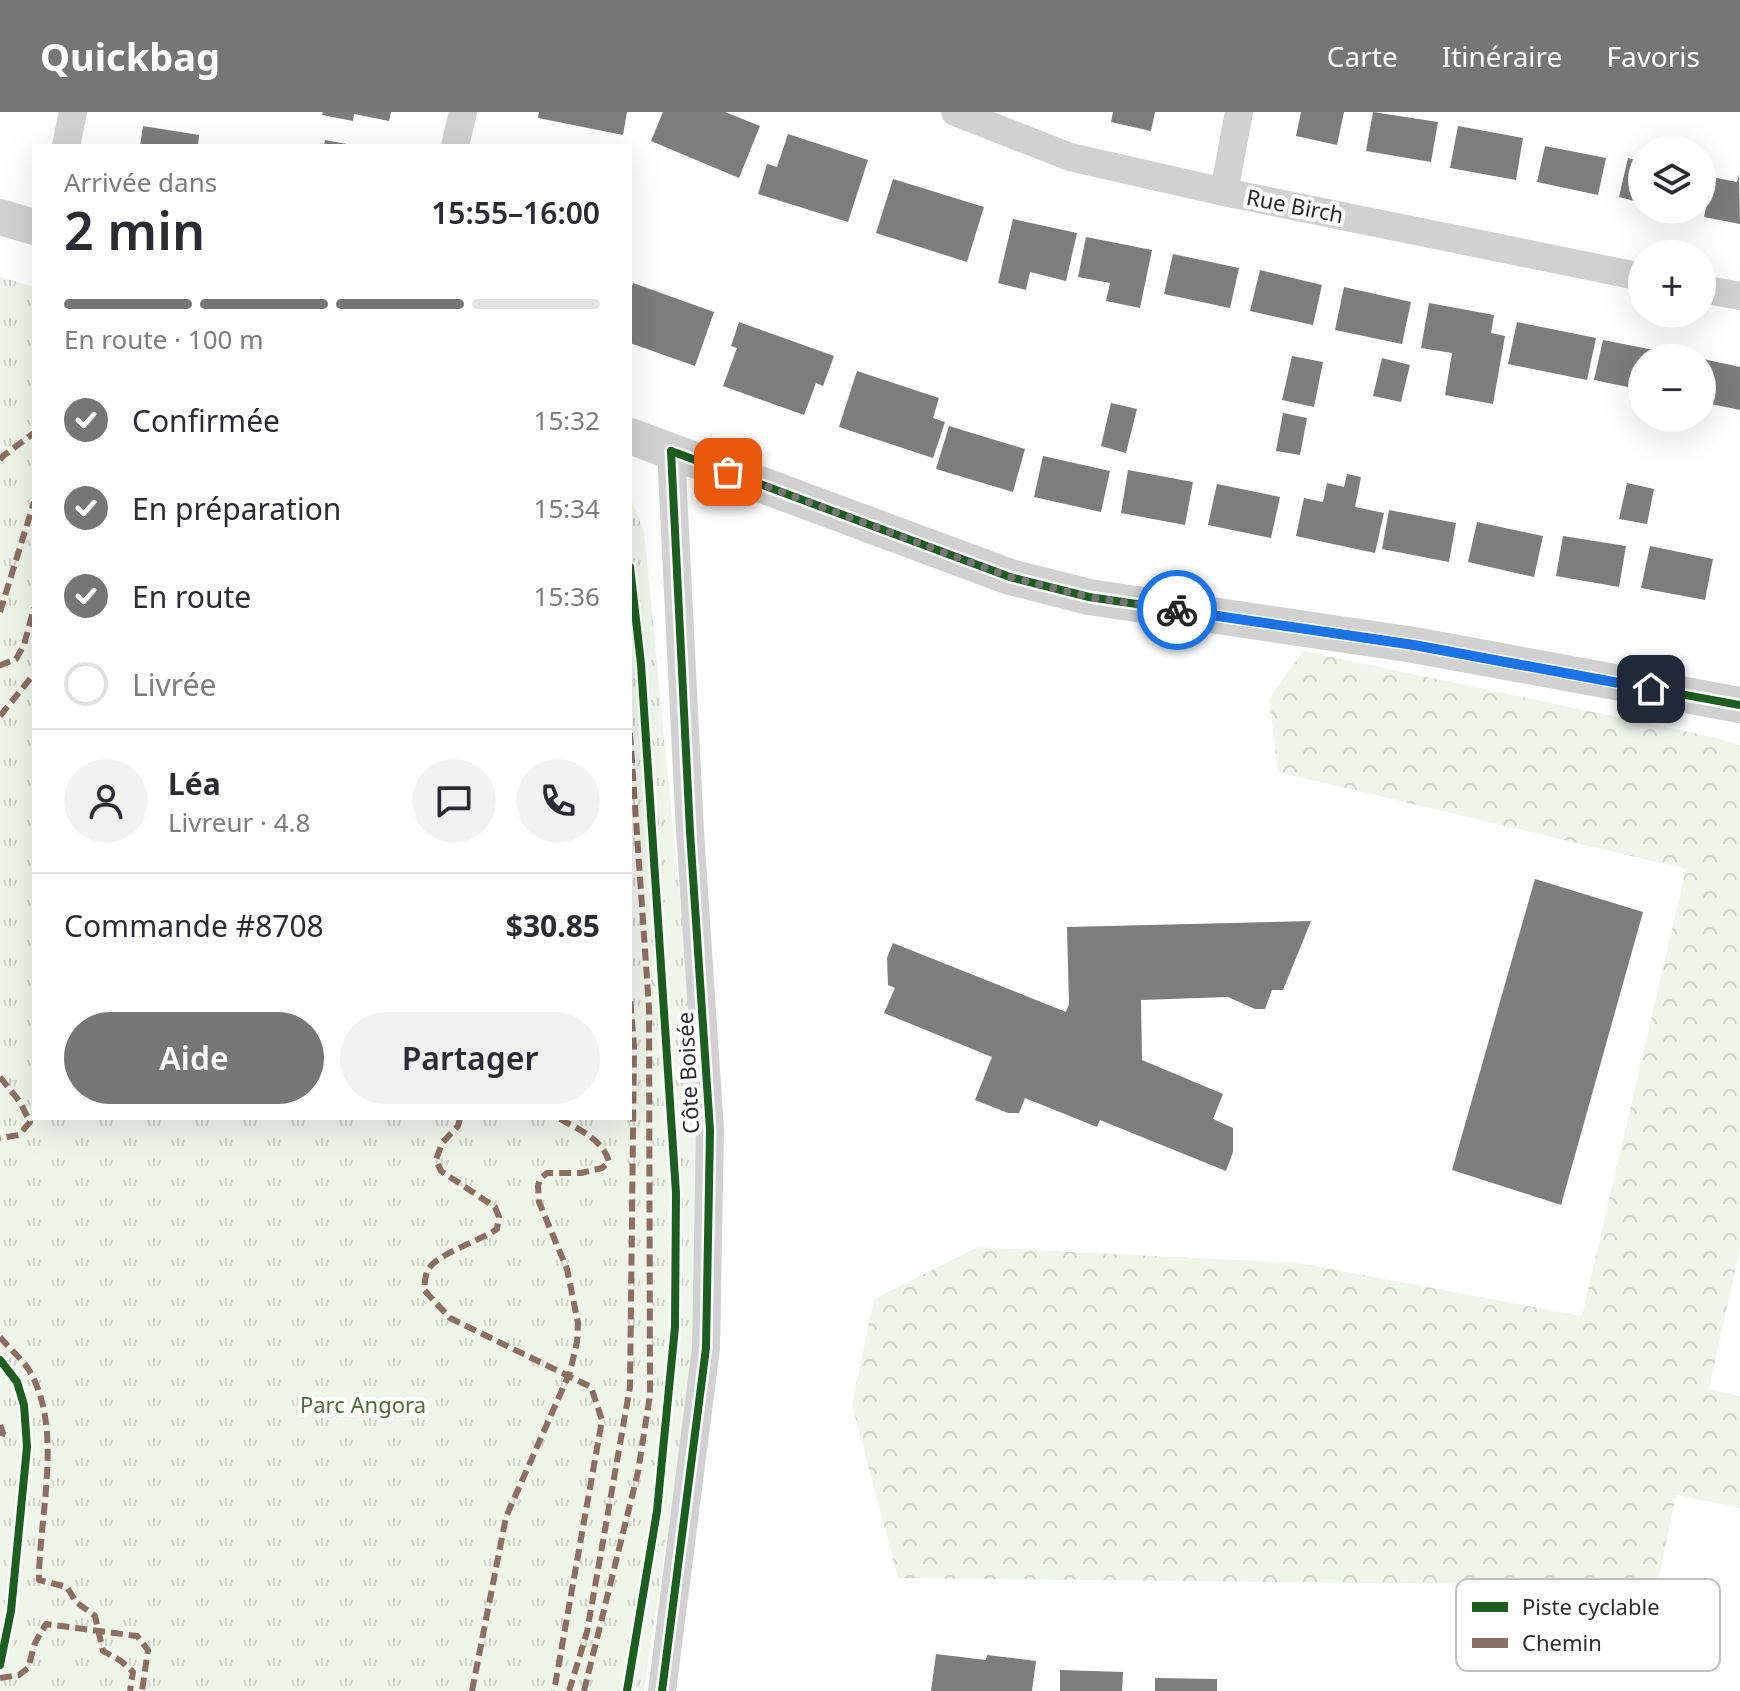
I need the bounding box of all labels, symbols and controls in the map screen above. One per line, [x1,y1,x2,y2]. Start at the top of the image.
text: Quickbag [40,30,220,82]
text: Carte [1327,37,1398,75]
text: Itinéraire [1442,37,1562,75]
text: Favoris [1606,37,1700,75]
map controls [1628,136,1716,432]
button: layers [1628,136,1716,224]
text: Arrivée dans [64,164,217,200]
street label: Rue Birch [1244,181,1346,229]
text: 15:55–16:00 [431,192,600,233]
text: 2 min [64,194,205,265]
button: + [1628,240,1716,328]
text: En route · 100 m [64,321,264,357]
button: − [1628,344,1716,432]
icon: check [64,398,108,442]
text: Confirmée [132,400,280,441]
text: 15:32 [534,402,600,438]
pin [694,438,762,506]
icon: bag [706,450,750,494]
icon: check [64,486,108,530]
text: En préparation [132,488,341,529]
text: 15:34 [534,490,600,526]
courier [1137,570,1217,650]
icon: check [64,574,108,618]
text: En route [132,576,251,617]
text: 15:36 [534,578,600,614]
icon: bike [1155,588,1199,632]
pin [1617,655,1685,723]
text: Livrée [132,664,216,705]
icon: home [1629,667,1673,711]
button: person [64,759,148,843]
button: chat [412,759,496,843]
button: phone [516,759,600,843]
text: Léa [168,763,221,804]
text: Livreur · 4.8 [168,804,310,840]
text: Commande #8708 [64,905,324,946]
text: $30.85 [506,905,600,946]
street label: Côte Boisée [669,1011,705,1135]
button: Aide [64,1012,324,1104]
button: Partager [340,1012,600,1104]
park label: Parc Angora [300,1389,426,1419]
legend [1456,1579,1720,1671]
text: Piste cyclable [1522,1591,1660,1621]
text: Chemin [1522,1627,1602,1657]

